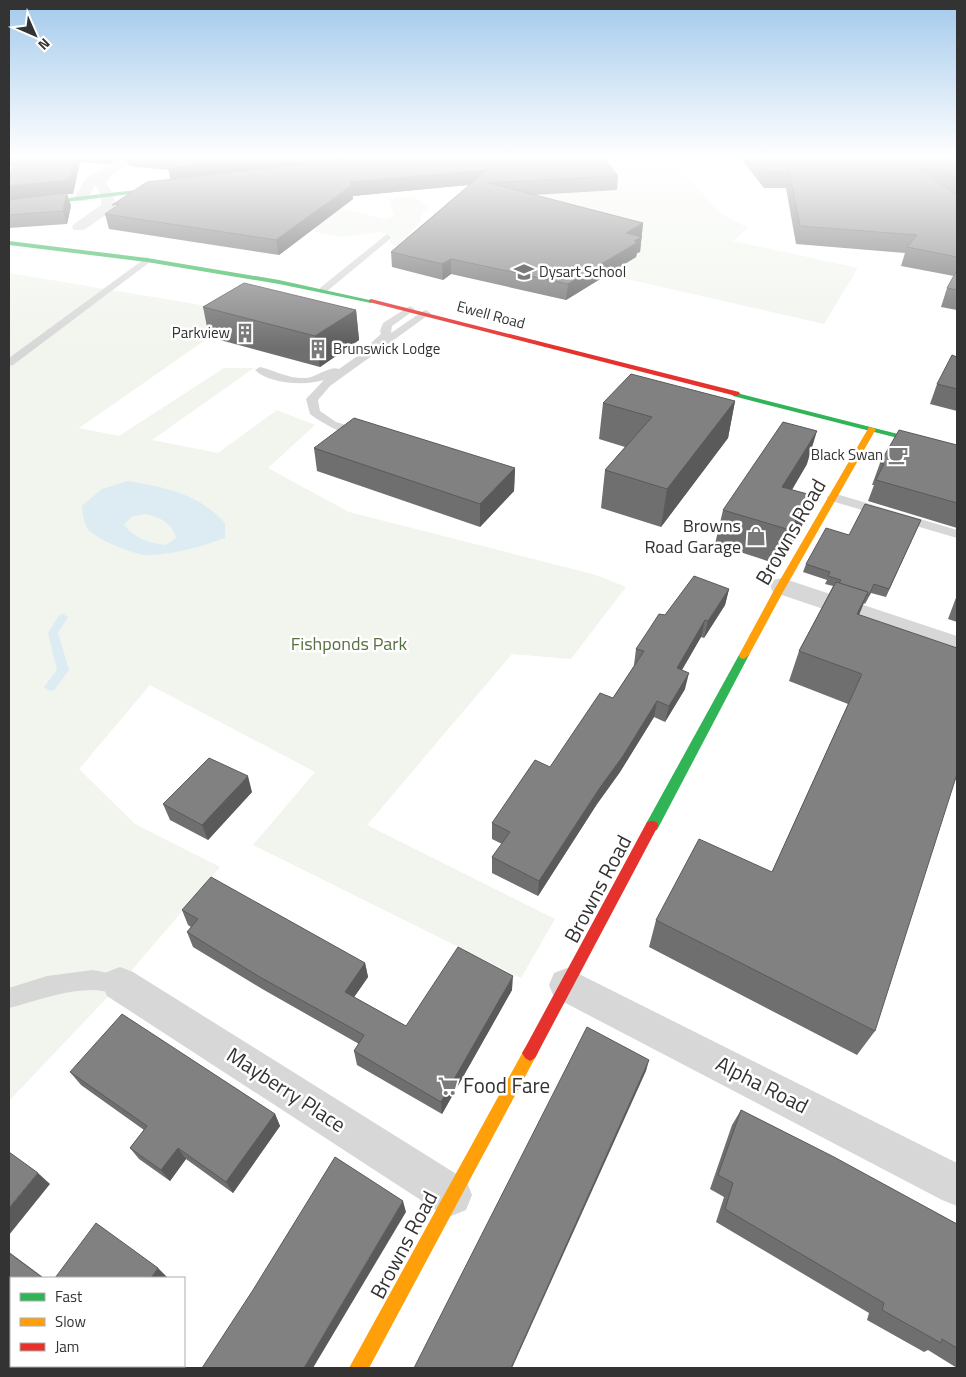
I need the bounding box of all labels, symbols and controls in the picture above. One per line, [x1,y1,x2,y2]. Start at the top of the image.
north arrow [10,10,60,60]
text: N [34,34,55,55]
place label: Dysart School [539,260,626,283]
school or university icon: Dysart School [513,261,535,283]
street label: Ewell Road [454,294,528,335]
place label: Parkview [172,321,230,344]
building icon: Parkview [234,322,256,344]
place label: Brunswick Lodge [333,337,440,360]
building icon: Brunswick Lodge [307,338,329,360]
place label: Black Swan [811,443,883,466]
cafe icon: Black Swan [887,444,909,466]
street label: Browns Road [747,472,834,591]
place label: Browns Road Garage [644,512,741,560]
shop icon: Browns Road Garage [745,525,767,547]
park label: Fishponds Park [291,630,408,657]
street label: Browns Road [555,829,639,948]
street label: Mayberry Place [221,1039,353,1140]
street label: Alpha Road [710,1047,814,1121]
place label: Food Fare [463,1069,550,1101]
supermarket icon: Food Fare [437,1075,459,1097]
street label: Browns Road [361,1185,445,1304]
legend [10,1277,185,1367]
text: Fast [55,1285,83,1308]
text: Slow [55,1310,86,1333]
text: Jam [55,1335,79,1358]

